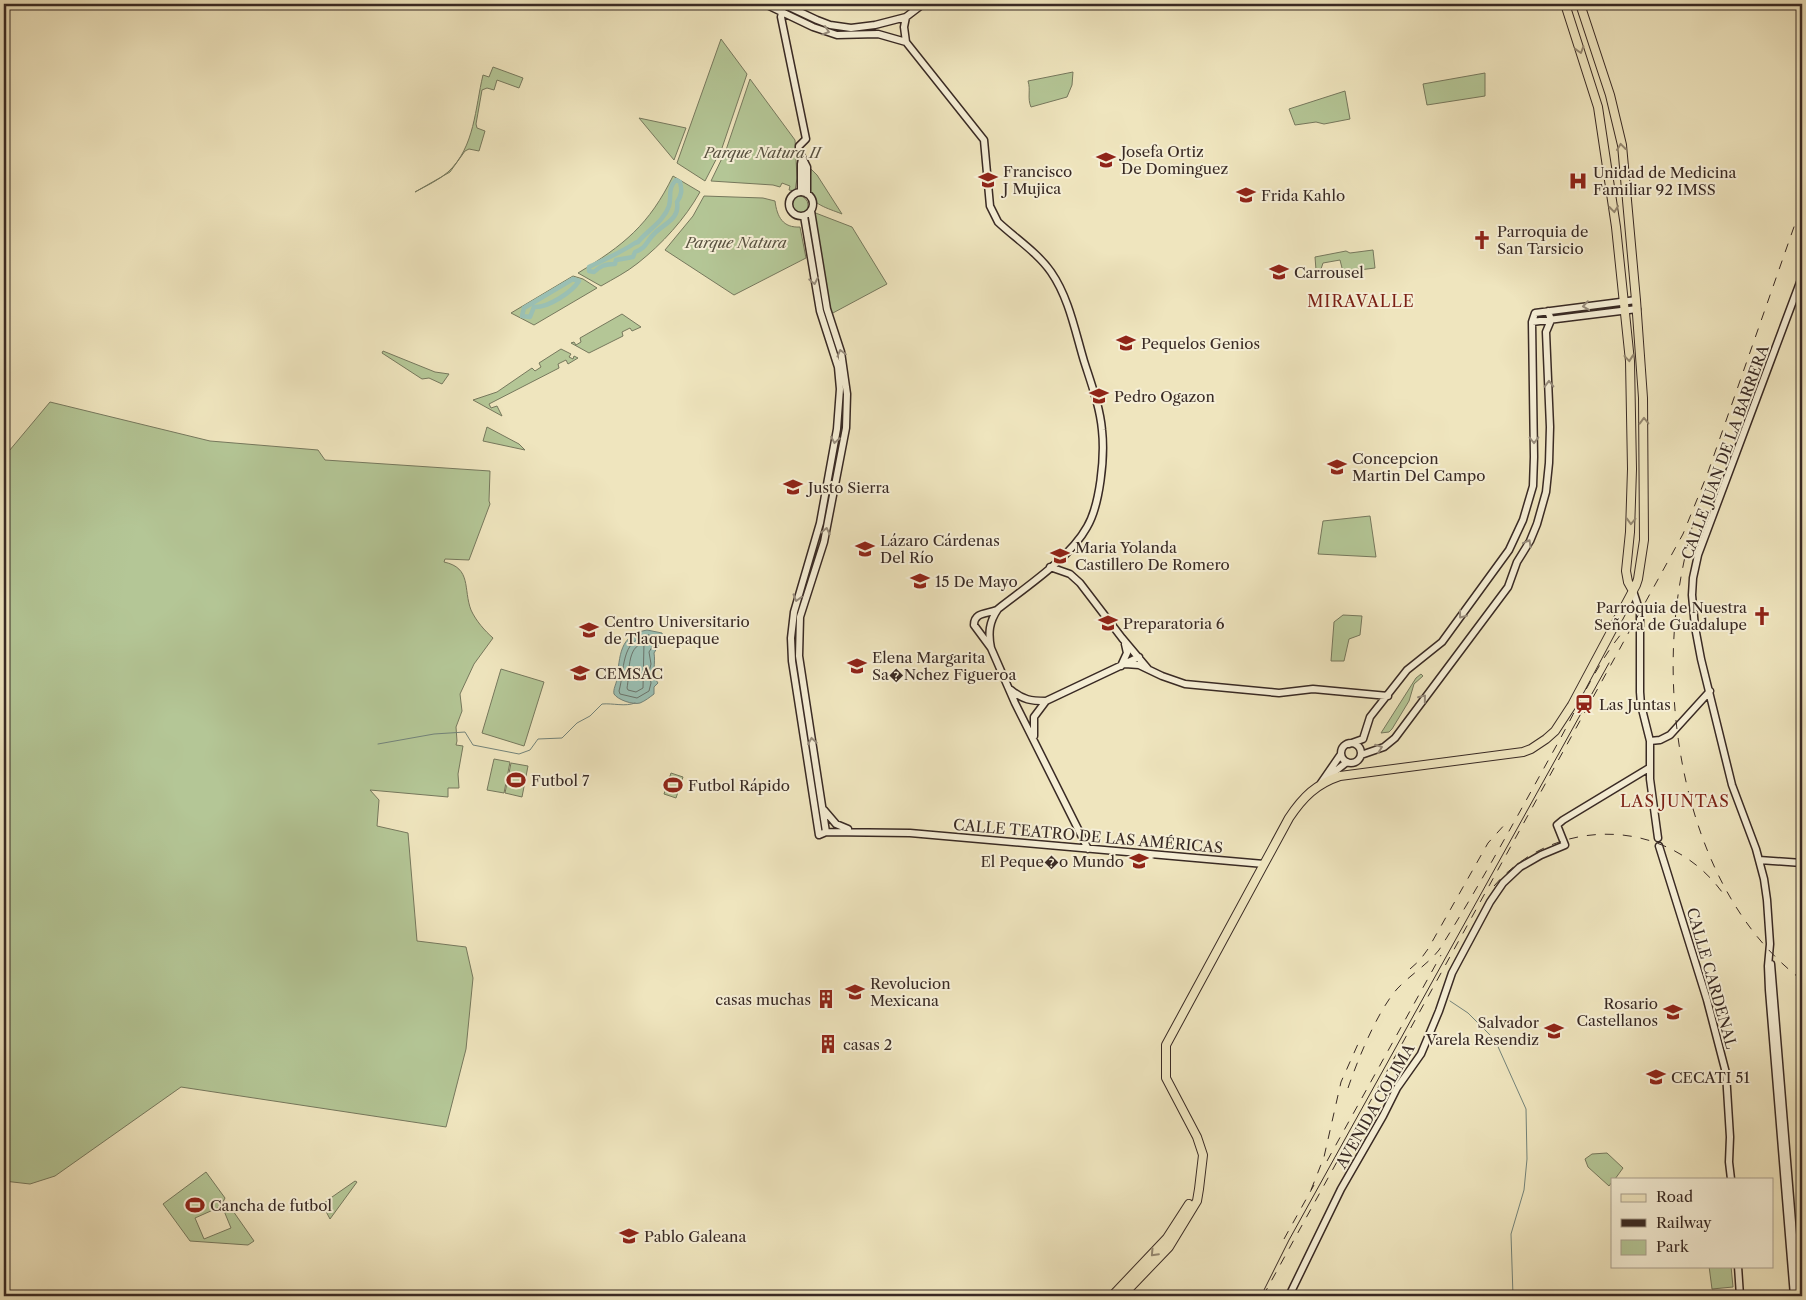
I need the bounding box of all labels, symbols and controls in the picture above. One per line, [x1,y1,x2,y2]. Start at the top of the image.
one-way arrow [821,25,829,35]
one-way arrow [1574,46,1584,54]
place label: Josefa Ortiz De Dominguez [1119,142,1228,178]
park label: Parque Natura II [703,143,824,162]
one-way arrow [1616,143,1627,151]
school or university icon: Josefa Ortiz De Dominguez [1095,149,1117,171]
place label: Francisco J Mujica [1001,162,1072,198]
place label: Unidad de Medicina Familiar 92 IMSS [1593,163,1737,199]
school or university icon: Francisco J Mujica [977,169,999,191]
hospital icon: Unidad de Medicina Familiar 92 IMSS [1567,170,1589,192]
school or university icon: Frida Kahlo [1235,184,1257,206]
place label: Frida Kahlo [1261,186,1345,205]
one-way arrow [1608,205,1619,213]
place label: Parroquia de San Tarsicio [1497,222,1588,258]
church icon: Parroquia de San Tarsicio [1471,229,1493,251]
park label: Parque Natura [684,233,787,252]
school or university icon: Carrousel [1268,261,1290,283]
place label: Carrousel [1294,263,1364,282]
one-way arrow [809,277,819,286]
district label: MIRAVALLE [1307,291,1415,311]
one-way arrow [1582,300,1590,311]
school or university icon: Pequelos Genios [1115,332,1137,354]
place label: Pequelos Genios [1141,334,1260,353]
street label: CALLE JUAN DE LA BARRERA [1677,341,1773,562]
one-way arrow [836,349,847,358]
one-way arrow [1624,355,1635,363]
one-way arrow [1543,380,1554,388]
school or university icon: Pedro Ogazon [1088,385,1110,407]
place label: Pedro Ogazon [1114,387,1215,406]
one-way arrow [1639,417,1649,424]
one-way arrow [831,436,841,444]
one-way arrow [1529,437,1539,445]
place label: Concepcion Martin Del Campo [1352,449,1485,485]
school or university icon: Concepcion Martin Del Campo [1326,456,1348,478]
school or university icon: Justo Sierra [782,476,804,498]
place label: Justo Sierra [806,478,890,497]
one-way arrow [1626,518,1636,525]
one-way arrow [820,526,831,535]
place label: Lázaro Cárdenas Del Río [880,531,1000,567]
school or university icon: Lázaro Cárdenas Del Río [854,538,876,560]
place label: Maria Yolanda Castillero De Romero [1075,538,1230,574]
one-way arrow [1522,539,1532,548]
school or university icon: Maria Yolanda Castillero De Romero [1049,545,1071,567]
school or university icon: 15 De Mayo [909,570,931,592]
place label: 15 De Mayo [935,572,1018,591]
one-way arrow [793,593,803,601]
place label: Parroquia de Nuestra Señora de Guadalupe [1594,598,1747,634]
church icon: Parroquia de Nuestra Señora de Guadalupe [1751,605,1773,627]
one-way arrow [1459,609,1468,619]
place label: Centro Universitario de Tlaquepaque [604,612,750,648]
school or university icon: Preparatoria 6 [1097,612,1119,634]
place label: Preparatoria 6 [1123,614,1225,633]
school or university icon: Centro Universitario de Tlaquepaque [578,619,600,641]
place label: Elena Margarita Sa�Nchez Figueroa [872,648,1016,684]
school or university icon: Elena Margarita Sa�Nchez Figueroa [846,655,868,677]
school or university icon: CEMSAC [569,662,591,684]
place label: CEMSAC [595,664,663,683]
station icon: Las Juntas [1573,693,1595,715]
one-way arrow [1418,695,1426,704]
place label: Las Juntas [1599,695,1671,714]
one-way arrow [807,736,818,744]
one-way arrow [1374,744,1383,754]
sports icon: Futbol 7 [505,769,527,791]
place label: Futbol 7 [531,771,590,790]
sports icon: Futbol Rápido [662,774,684,796]
place label: Futbol Rápido [688,776,790,795]
district label: LAS JUNTAS [1620,791,1730,811]
street label: CALLE TEATRO DE LAS AMÉRICAS [952,815,1224,857]
school or university icon: El Peque�o Mundo [1128,850,1150,872]
place label: El Peque�o Mundo [981,852,1124,871]
street label: CALLE CARDENAL [1683,905,1741,1051]
place label: Revolucion Mexicana [870,974,951,1010]
school or university icon: Revolucion Mexicana [844,981,866,1003]
building icon: casas muchas [815,988,837,1010]
place label: casas muchas [715,990,811,1009]
place label: Rosario Castellanos [1576,994,1658,1030]
school or university icon: Rosario Castellanos [1662,1001,1684,1023]
place label: Salvador Varela Resendiz [1425,1013,1540,1049]
school or university icon: Salvador Varela Resendiz [1543,1020,1565,1042]
building icon: casas 2 [817,1033,839,1055]
place label: casas 2 [843,1035,892,1054]
street label: AVENIDA COLIMA [1331,1039,1419,1173]
school or university icon: CECATI 51 [1645,1066,1667,1088]
place label: CECATI 51 [1671,1068,1750,1087]
legend [1611,1178,1774,1268]
text: Road [1656,1187,1693,1206]
sports icon: Cancha de futbol [184,1194,206,1216]
place label: Cancha de futbol [210,1196,333,1215]
text: Railway [1656,1213,1712,1232]
school or university icon: Pablo Galeana [618,1225,640,1247]
place label: Pablo Galeana [644,1227,746,1246]
text: Park [1656,1237,1690,1256]
one-way arrow [1151,1247,1160,1256]

